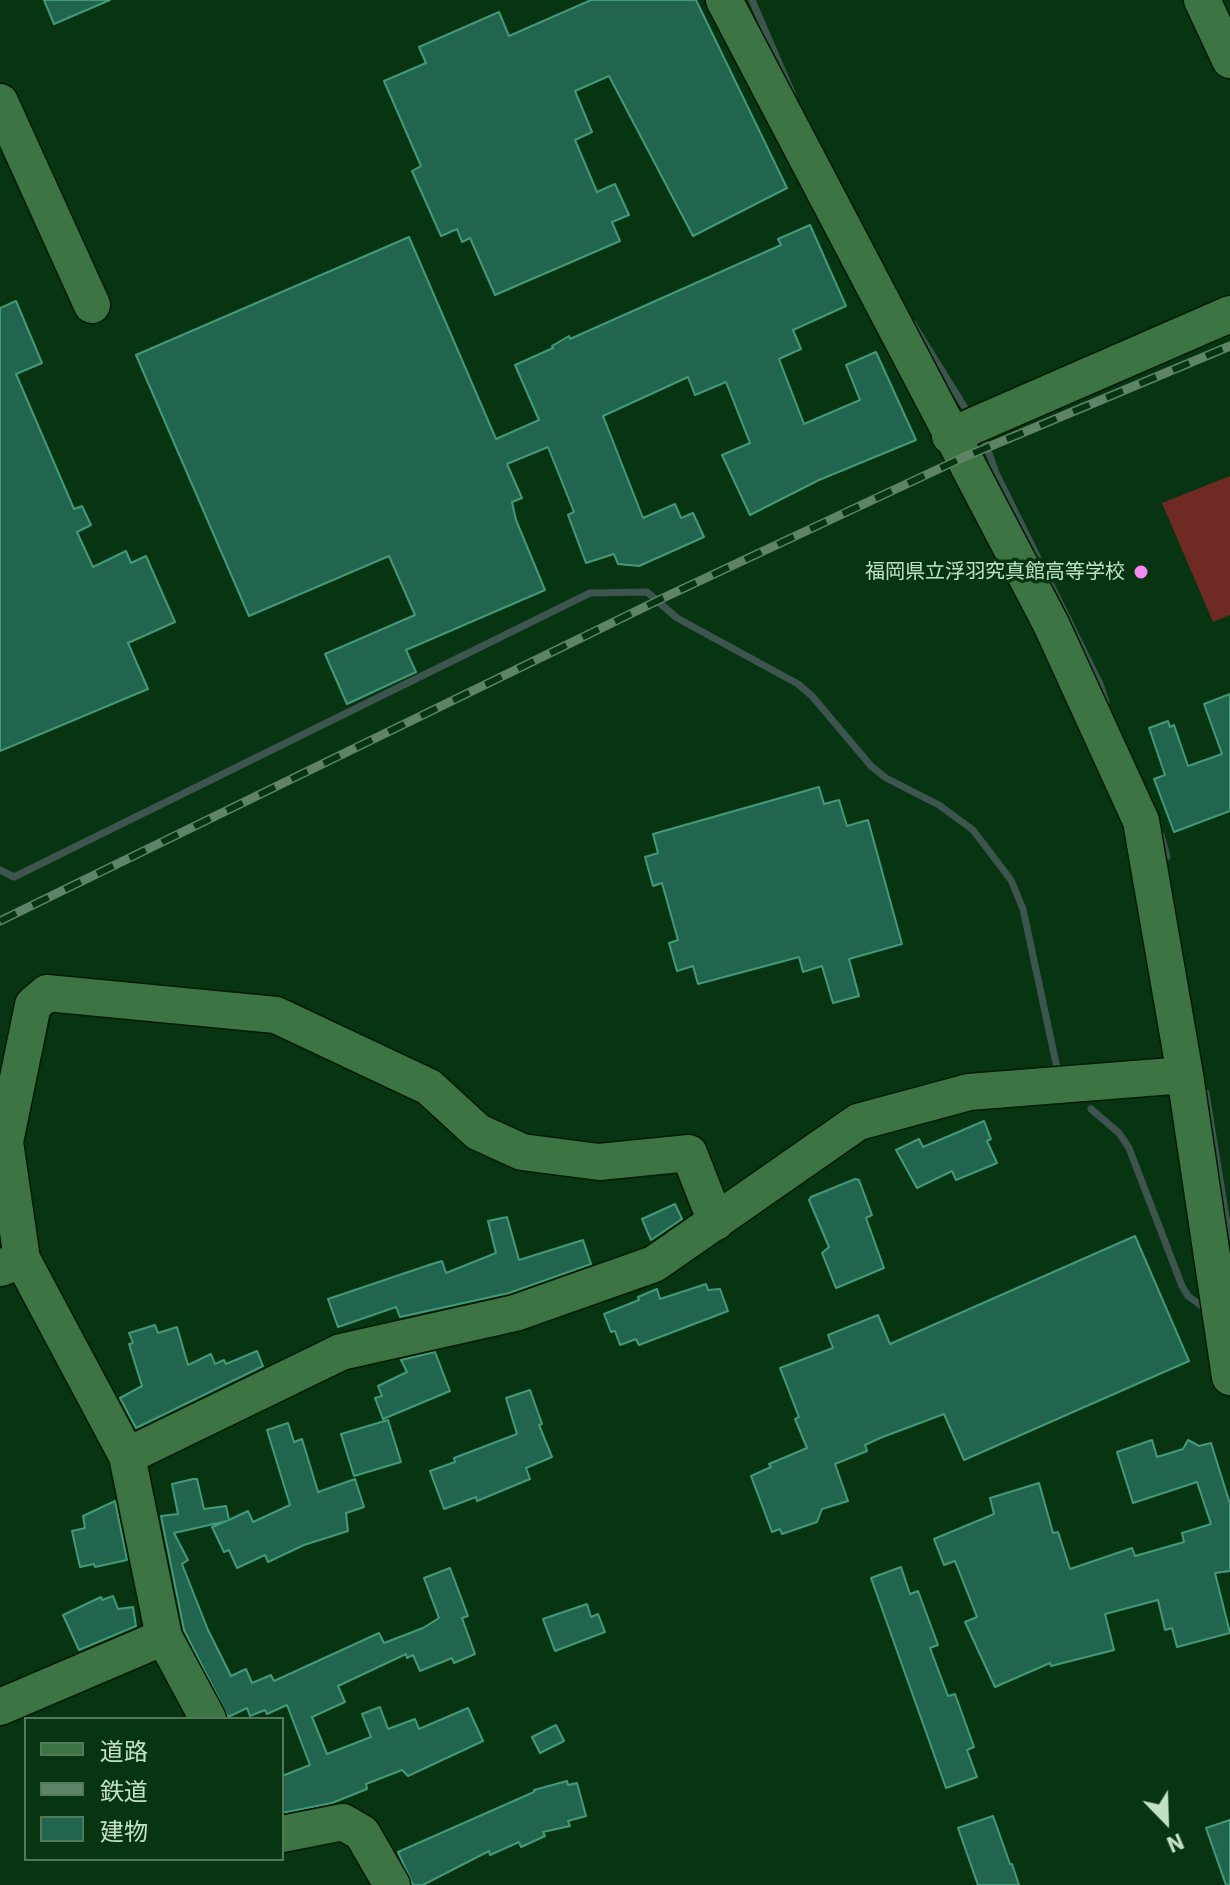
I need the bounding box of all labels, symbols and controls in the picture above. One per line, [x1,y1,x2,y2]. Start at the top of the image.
place label: 福岡県立浮羽究真館高等学校 [865,560,1125,584]
marker: 福岡県立浮羽究真館高等学校 [1132,563,1150,581]
legend [24,1717,284,1861]
text: 道路 [100,1735,148,1767]
text: 鉄道 [100,1775,148,1807]
north arrow [1126,1781,1206,1861]
text: 建物 [100,1815,148,1847]
text: N [1163,1827,1189,1860]

